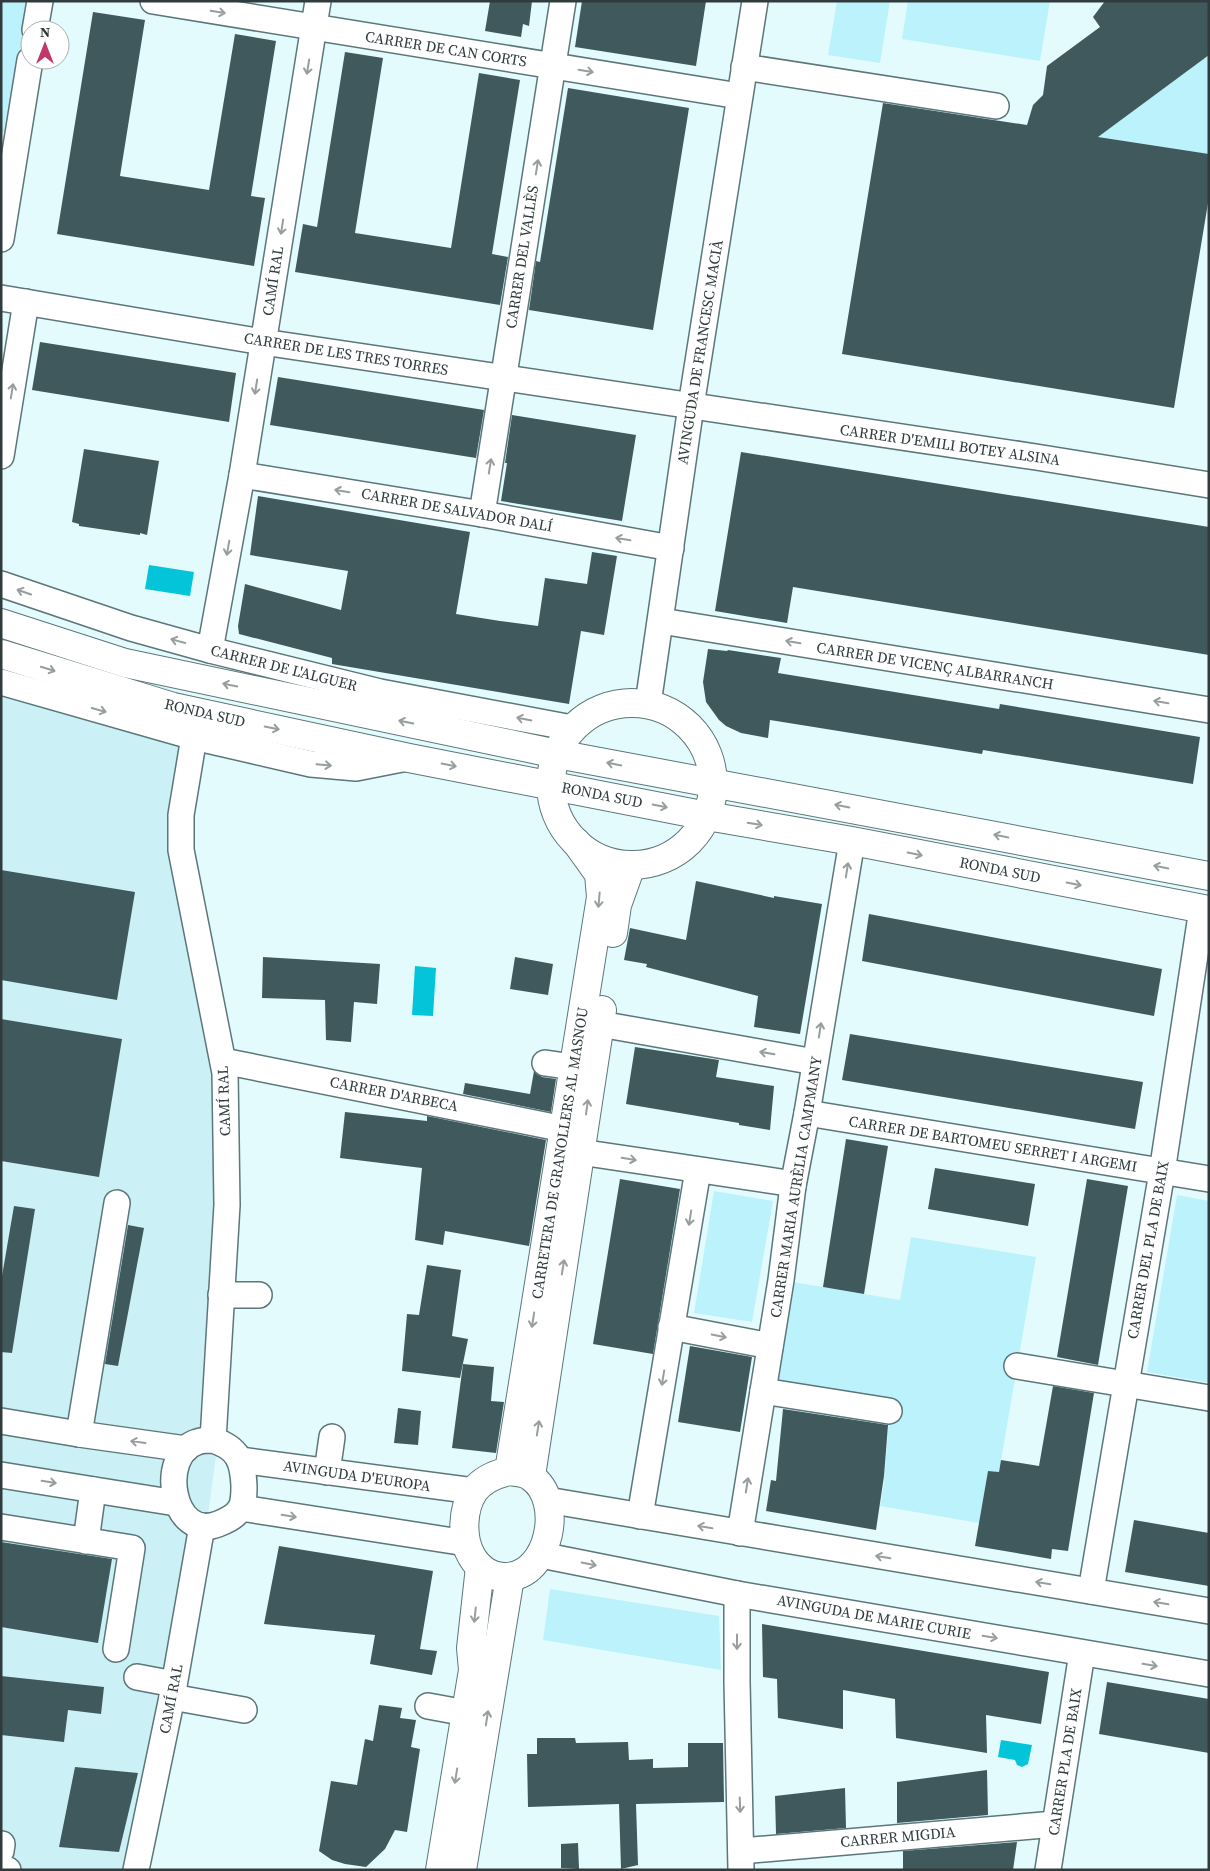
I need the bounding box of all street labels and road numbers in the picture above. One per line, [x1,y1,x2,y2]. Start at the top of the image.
street label: CARRER DE CAN CORTS [364,25,529,72]
street label: CARRER DEL VALLÈS [500,184,543,330]
street label: AVINGUDA DE FRANCESC MACIÀ [671,238,728,466]
street label: CAMÍ RAL [257,244,288,317]
street label: CARRER DE LES TRES TORRES [242,327,450,380]
street label: CARRER D'EMILI BOTEY ALSINA [838,419,1062,470]
street label: CARRER DE SALVADOR DALÍ [360,482,555,537]
street label: CARRER DE VICENÇ ALBARRANCH [815,636,1055,695]
street label: CARRER DE L'ALGUER [209,639,360,696]
street label: RONDA SUD [163,693,248,732]
street label: RONDA SUD [560,776,645,813]
street label: RONDA SUD [958,851,1043,888]
street label: CARRETERA DE GRANOLLERS AL MASNOU [526,1005,593,1300]
street label: CARRER MARIA AURÈLIA CAMPMANY [764,1054,827,1319]
street label: CAMÍ RAL [212,1065,235,1137]
street label: CARRER D'ARBECA [328,1071,460,1116]
street label: CARRER DE BARTOMEU SERRET I ARGEMI [847,1110,1139,1177]
street label: CARRER DEL PLA DE BAIX [1121,1159,1174,1341]
street label: AVINGUDA D'EUROPA [282,1455,432,1496]
street label: AVINGUDA DE MARIE CURIE [775,1589,973,1644]
street label: CAMÍ RAL [153,1662,188,1736]
street label: CARRER PLA DE BAIX [1042,1686,1087,1837]
street label: CARRER MIGDIA [839,1821,957,1852]

